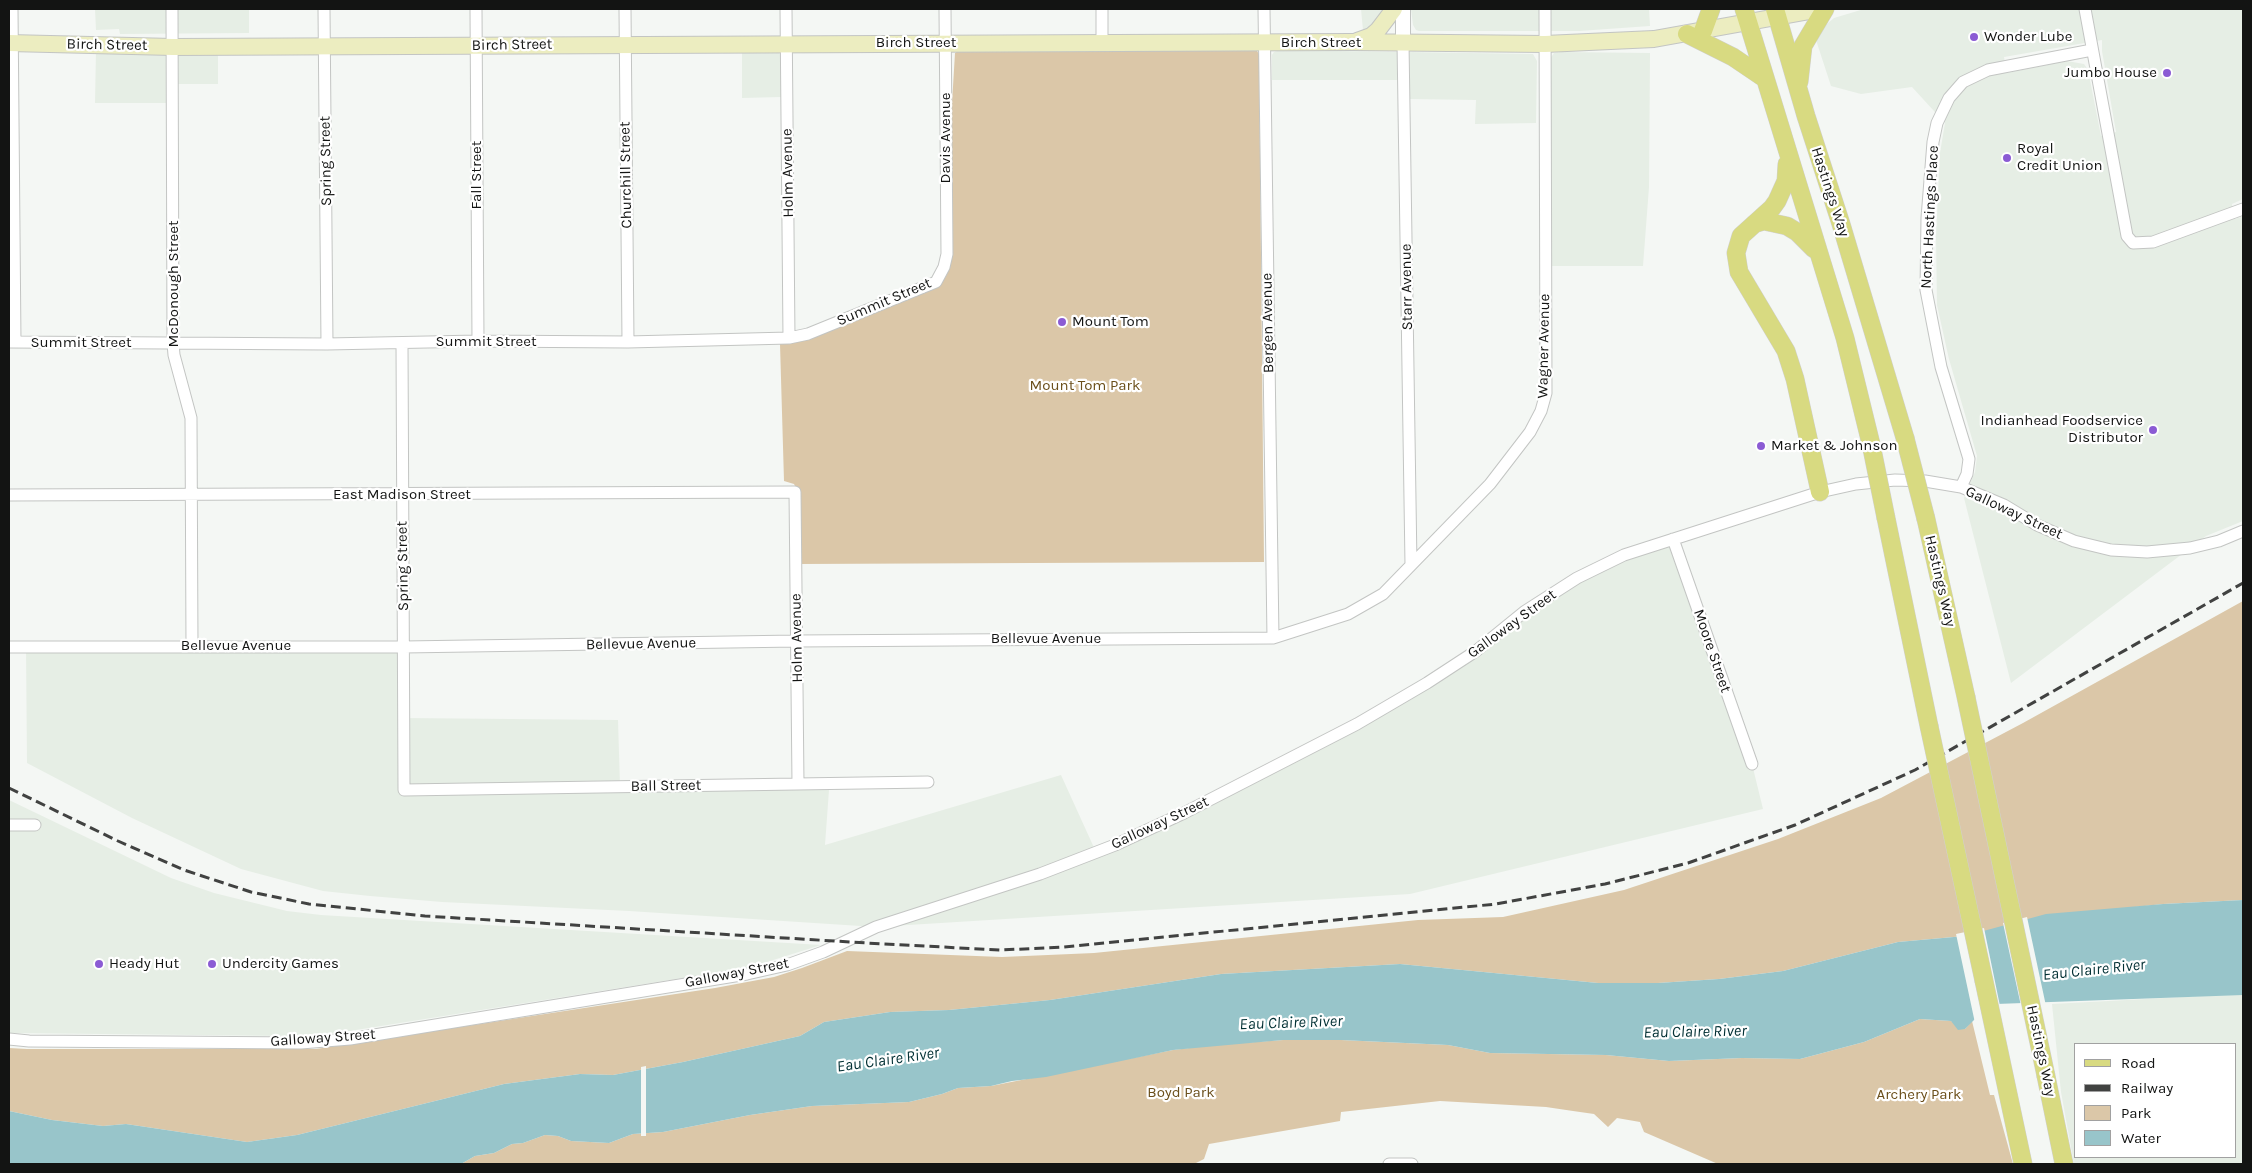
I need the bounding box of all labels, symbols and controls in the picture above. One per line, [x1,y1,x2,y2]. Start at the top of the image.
place label: Wonder Lube [1984,28,2072,46]
marker: Wonder Lube [1968,31,1980,43]
street label: Birch Street [876,34,956,52]
street label: Birch Street [1281,34,1361,52]
street label: Birch Street [66,35,148,55]
street label: Birch Street [471,35,553,55]
place label: Jumbo House [2064,64,2157,82]
marker: Jumbo House [2161,67,2173,79]
street label: Davis Avenue [937,93,955,183]
street label: Spring Street [316,116,336,206]
street label: Churchill Street [616,121,636,229]
street label: Holm Avenue [778,128,798,218]
place label: Royal Credit Union [2017,140,2102,175]
street label: Fall Street [468,141,486,209]
street label: Hastings Way [1807,145,1853,239]
street label: North Hastings Place [1917,145,1943,289]
marker: Royal Credit Union [2001,152,2013,164]
street label: McDonough Street [165,220,183,348]
street label: Starr Avenue [1397,243,1417,331]
street label: Bergen Avenue [1258,273,1278,373]
street label: Summit Street [834,274,934,330]
street label: Wagner Avenue [1534,293,1554,399]
place label: Mount Tom [1072,313,1149,331]
marker: Mount Tom [1056,316,1068,328]
street label: Summit Street [435,333,537,351]
street label: Summit Street [30,334,132,352]
park label: Mount Tom Park [1030,377,1140,395]
place label: Indianhead Foodservice Distributor [1980,412,2143,447]
marker: Indianhead Foodservice Distributor [2147,424,2159,436]
place label: Market & Johnson [1771,437,1898,455]
marker: Market & Johnson [1755,440,1767,452]
street label: Galloway Street [1962,483,2066,543]
street label: East Madison Street [333,486,471,504]
street label: Spring Street [393,521,413,611]
street label: Hastings Way [1921,533,1959,629]
street label: Galloway Street [1464,586,1560,662]
street label: Holm Avenue [787,593,807,683]
street label: Moore Street [1689,607,1735,695]
street label: Bellevue Avenue [991,630,1101,648]
street label: Bellevue Avenue [586,634,696,654]
street label: Bellevue Avenue [181,637,291,655]
street label: Ball Street [630,776,702,796]
street label: Galloway Street [1108,793,1212,853]
street label: Galloway Street [684,954,790,992]
place label: Heady Hut [109,955,179,973]
place label: Undercity Games [222,955,339,973]
water label: Eau Claire River [2042,955,2146,985]
marker: Heady Hut [93,958,105,970]
marker: Undercity Games [206,958,218,970]
street label: Hastings Way [2022,1003,2060,1099]
water label: Eau Claire River [1239,1012,1343,1034]
water label: Eau Claire River [1643,1022,1747,1042]
street label: Galloway Street [270,1025,376,1051]
water label: Eau Claire River [836,1043,940,1077]
legend [2074,1043,2237,1158]
text: Road [2121,1054,2156,1072]
text: Railway [2121,1079,2173,1097]
park label: Boyd Park [1147,1084,1215,1102]
park label: Archery Park [1877,1086,1961,1104]
text: Park [2121,1104,2151,1122]
text: Water [2121,1129,2161,1147]

